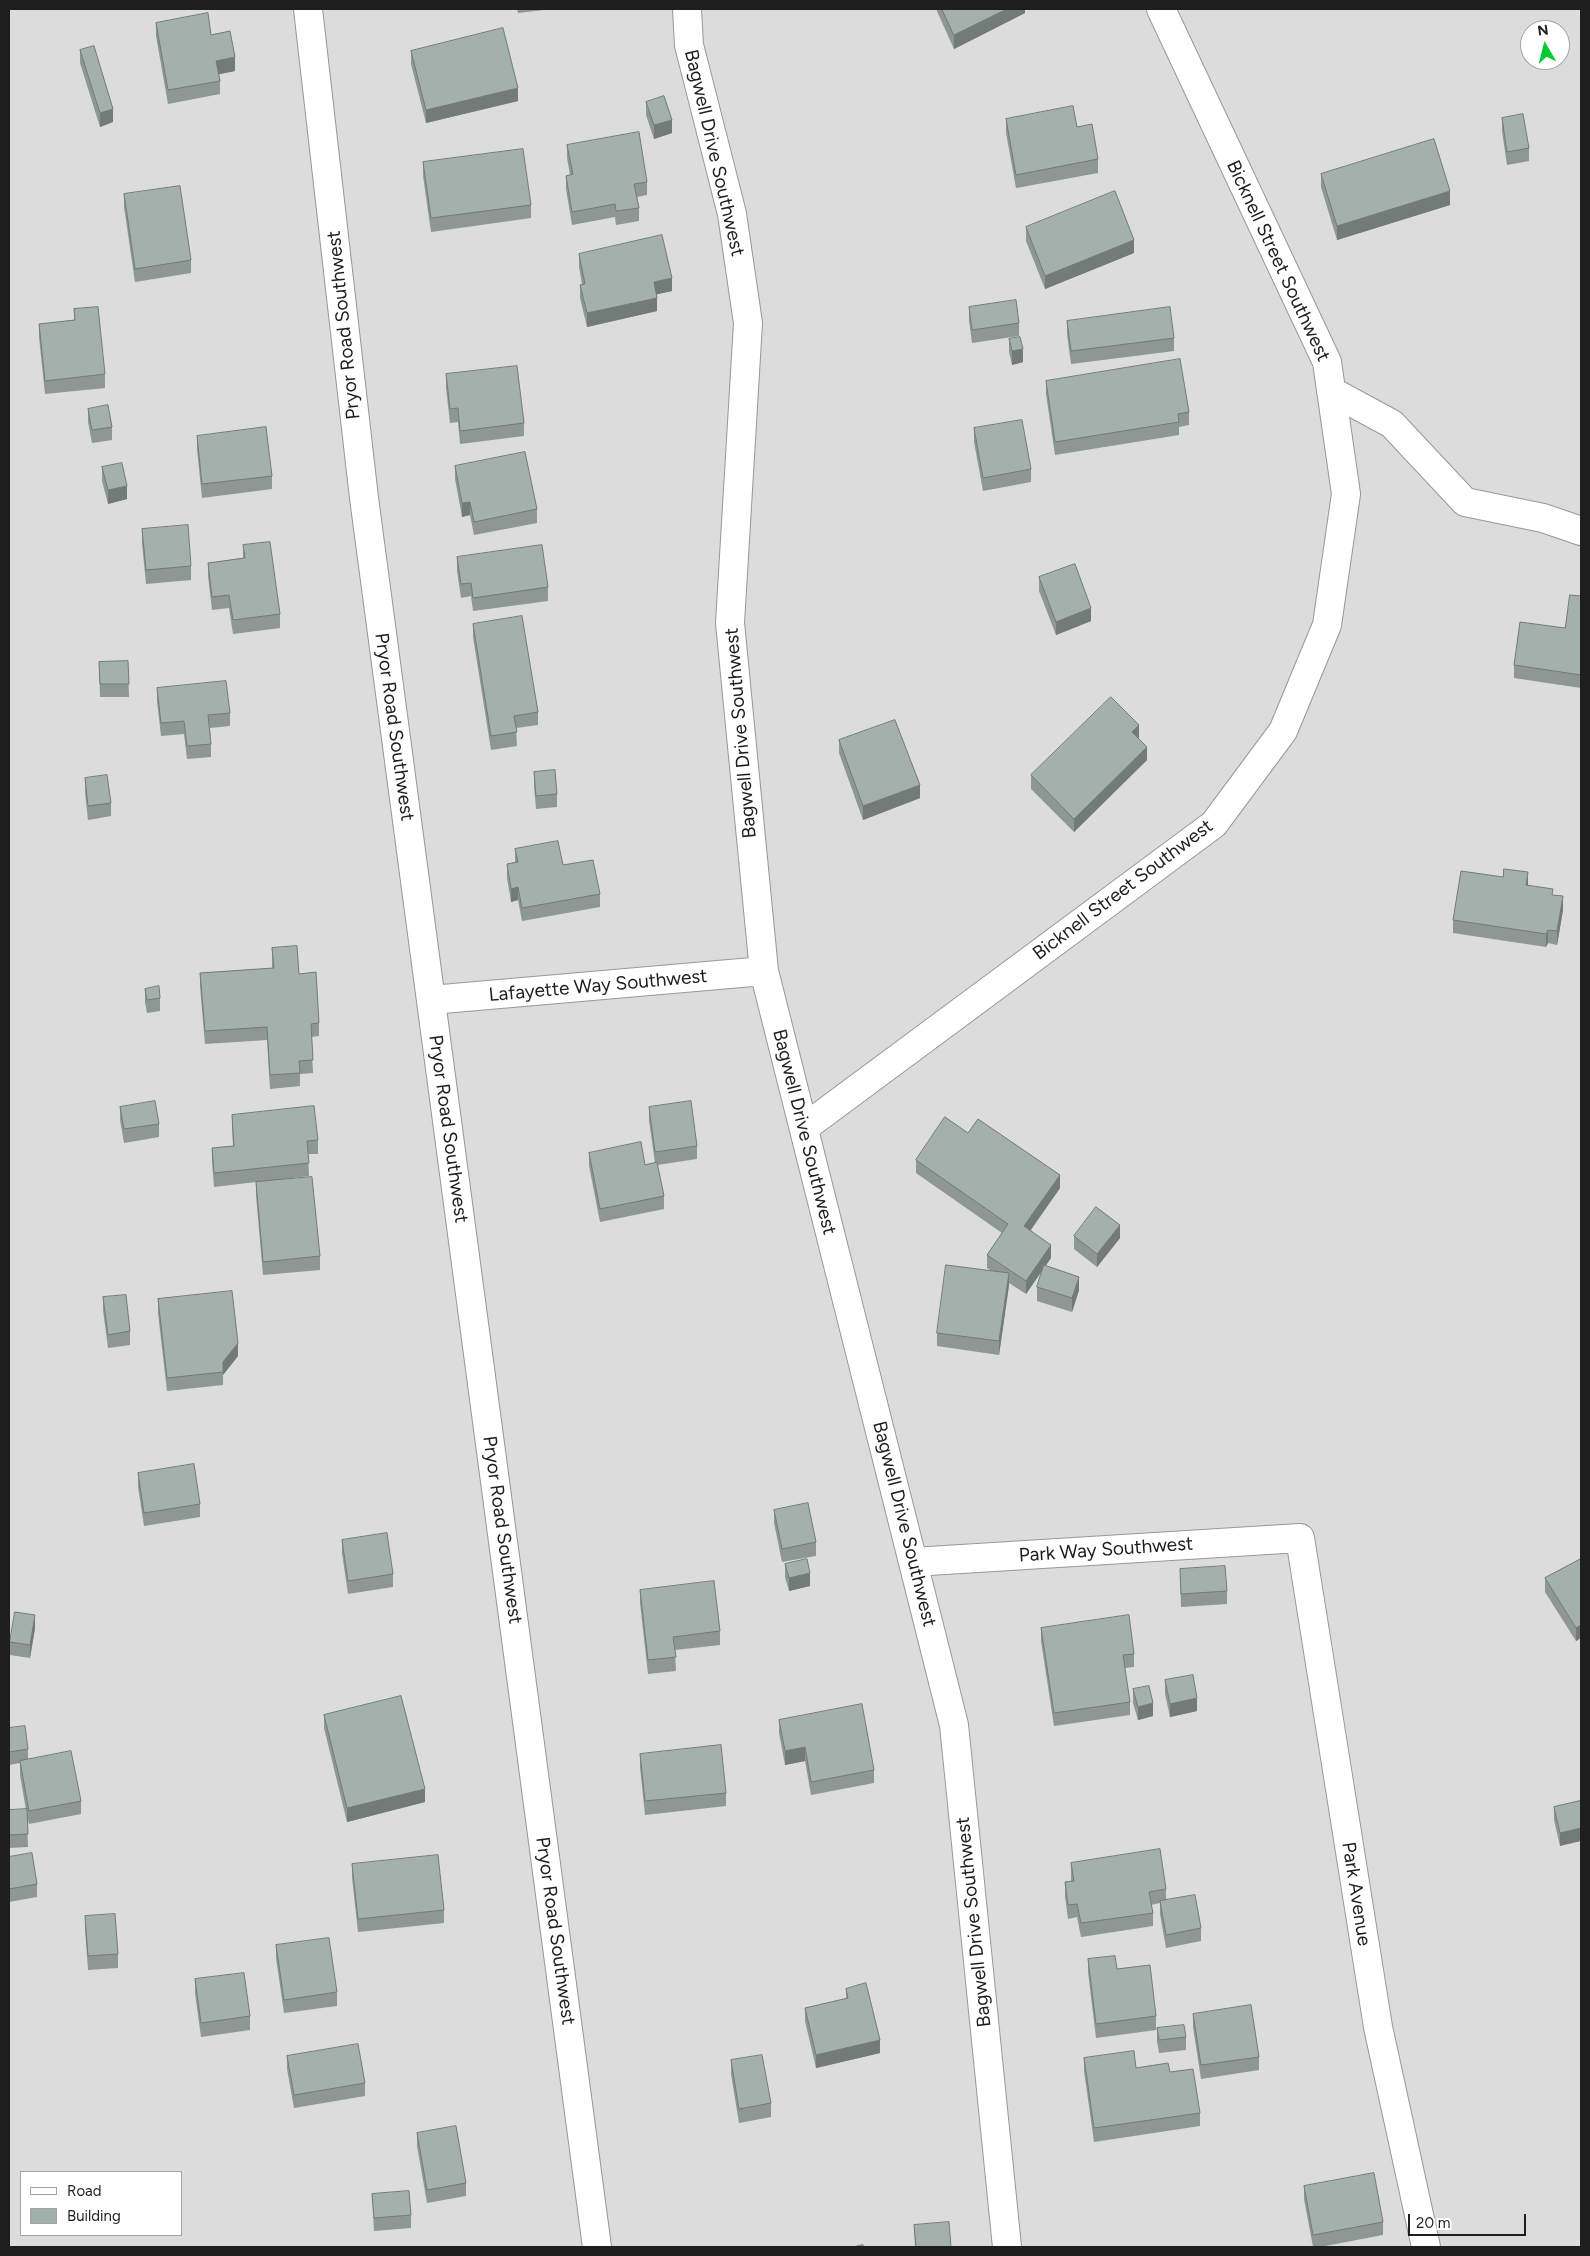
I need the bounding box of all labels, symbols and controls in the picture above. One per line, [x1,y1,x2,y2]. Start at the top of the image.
north arrow [1520,20,1570,70]
text: N [1536,21,1550,40]
street label: Bagwell Drive Southwest [679,48,749,258]
street label: Bicknell Street Southwest [1221,157,1335,365]
street label: Pryor Road Southwest [323,229,365,421]
street label: Bagwell Drive Southwest [720,627,762,839]
street label: Pryor Road Southwest [370,631,418,823]
street label: Bicknell Street Southwest [1029,815,1217,965]
street label: Lafayette Way Southwest [488,965,708,1007]
street label: Bagwell Drive Southwest [767,1027,841,1237]
street label: Pryor Road Southwest [424,1033,472,1225]
street label: Bagwell Drive Southwest [867,1419,941,1629]
street label: Pryor Road Southwest [478,1434,526,1626]
street label: Park Way Southwest [1018,1533,1194,1567]
street label: Bagwell Drive Southwest [952,1816,996,2028]
street label: Pryor Road Southwest [531,1835,579,2027]
street label: Park Avenue [1337,1840,1375,1948]
legend [20,2171,182,2236]
text: Road [67,2182,102,2200]
scale bar [1410,2204,1528,2236]
text: Building [67,2207,121,2225]
text: 20 m [1416,2214,1450,2232]

